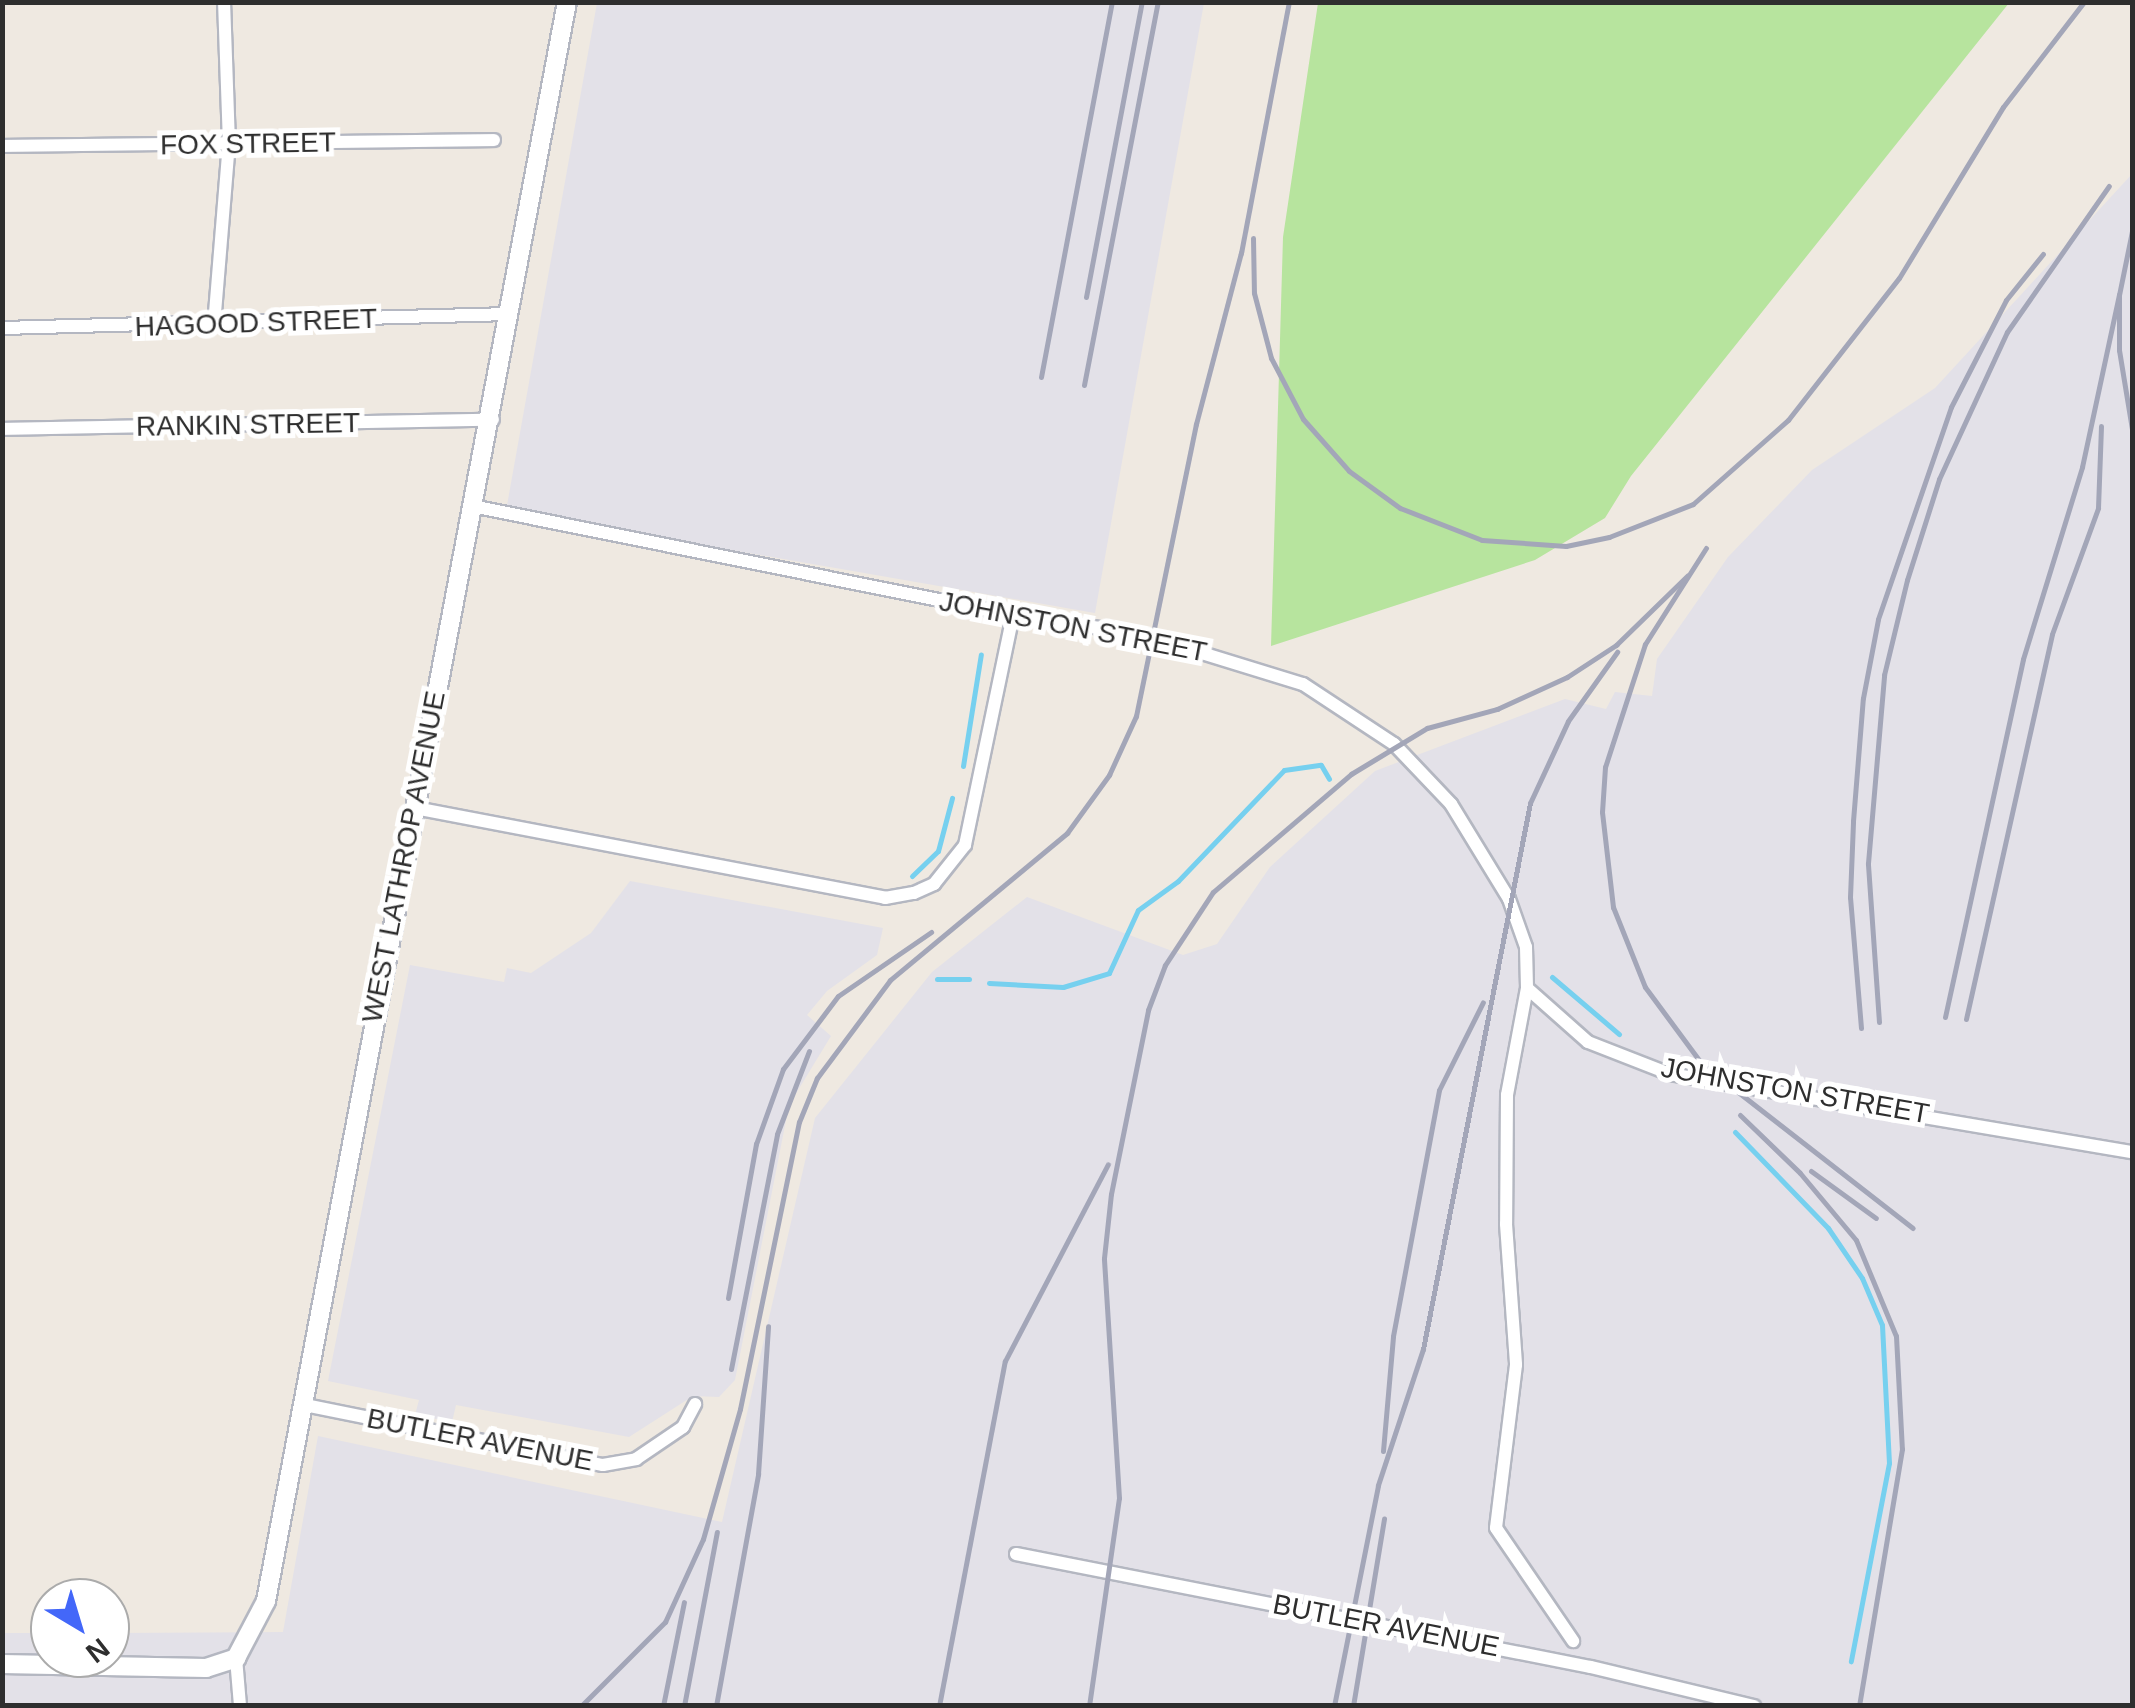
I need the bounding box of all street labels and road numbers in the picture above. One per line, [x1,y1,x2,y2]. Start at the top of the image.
street label: FOX STREET [160,126,336,162]
street label: HAGOOD STREET [134,302,378,344]
street label: RANKIN STREET [136,406,360,444]
street label: JOHNSTON STREET [936,585,1210,669]
street label: WEST LATHROP AVENUE [355,687,453,1027]
street label: JOHNSTON STREET [1658,1051,1932,1131]
street label: BUTLER AVENUE [363,1401,597,1479]
street label: BUTLER AVENUE [1269,1587,1503,1665]

